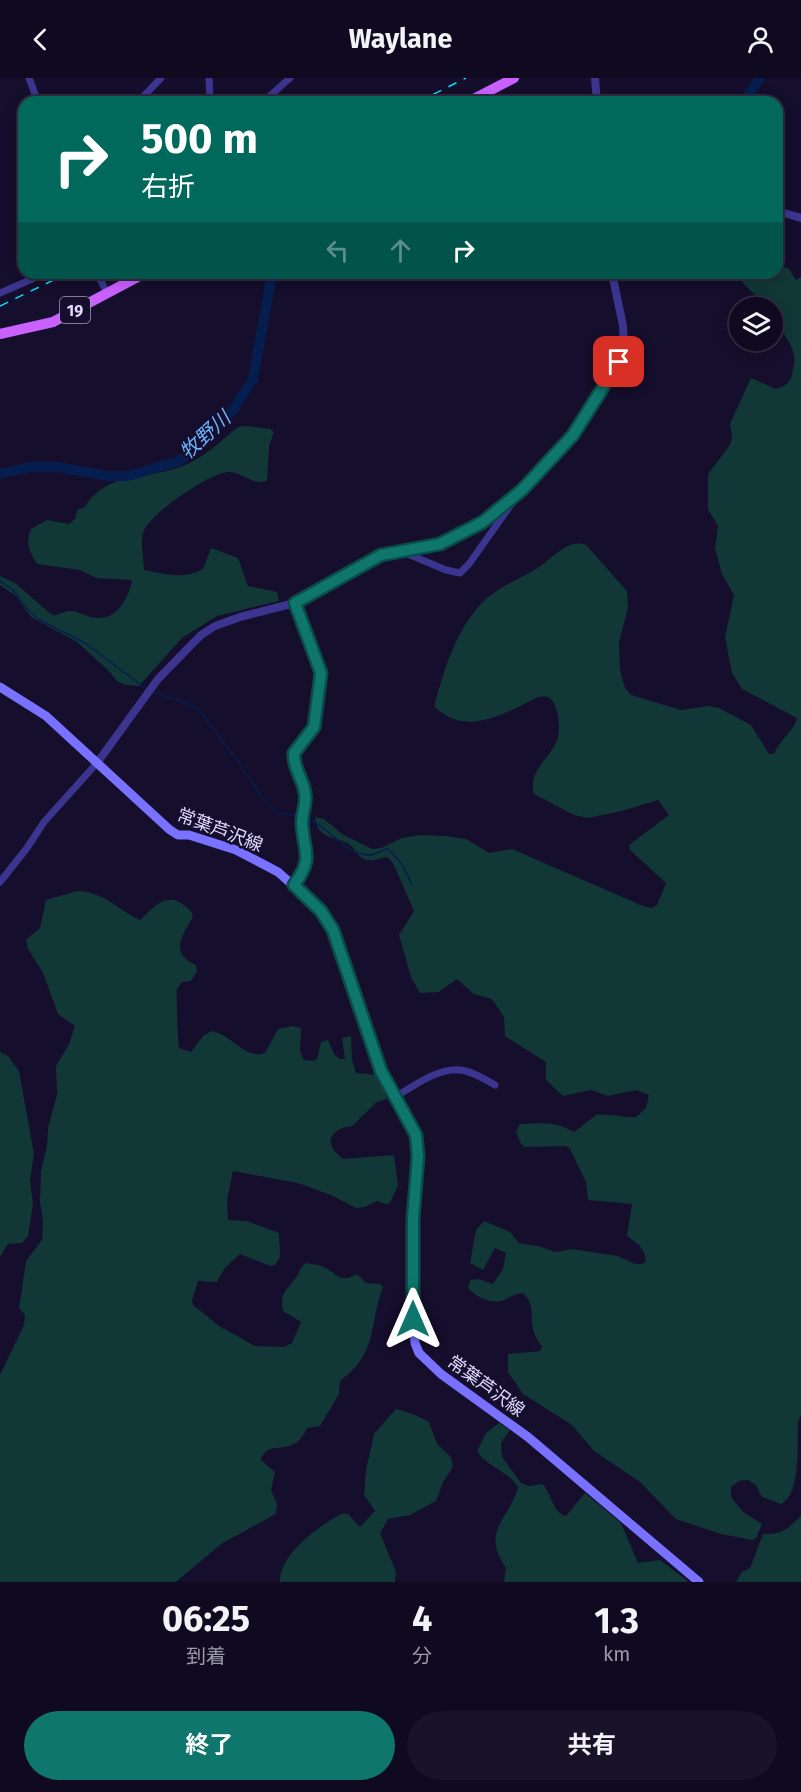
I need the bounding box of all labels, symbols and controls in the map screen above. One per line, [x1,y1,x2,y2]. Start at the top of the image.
icon: back [24,23,57,56]
text: Waylane [349,23,452,55]
icon: person [744,23,777,56]
text: 500 m [141,114,258,164]
icon: right [42,120,120,198]
text: 右折 [141,171,195,203]
icon: left [321,234,354,267]
icon: ahead [384,234,417,267]
icon: right [447,234,480,267]
road number: 19 [60,297,90,323]
map controls [729,297,783,351]
button: layers [729,297,783,351]
pin [593,336,644,387]
icon: arrive [602,345,635,378]
water label: 牧野川 [175,405,237,464]
street label: 常葉芦沢線 [174,804,266,856]
position arrow [381,1287,445,1351]
street label: 常葉芦沢線 [443,1351,529,1421]
text: 06:25 [162,1597,250,1641]
text: 4 [412,1597,432,1641]
text: 1.3 [594,1599,639,1643]
text: km [603,1642,630,1666]
text: 到着 [186,1644,226,1668]
text: 分 [412,1644,432,1668]
button: 終了 [24,1711,395,1780]
button: 共有 [407,1711,777,1780]

